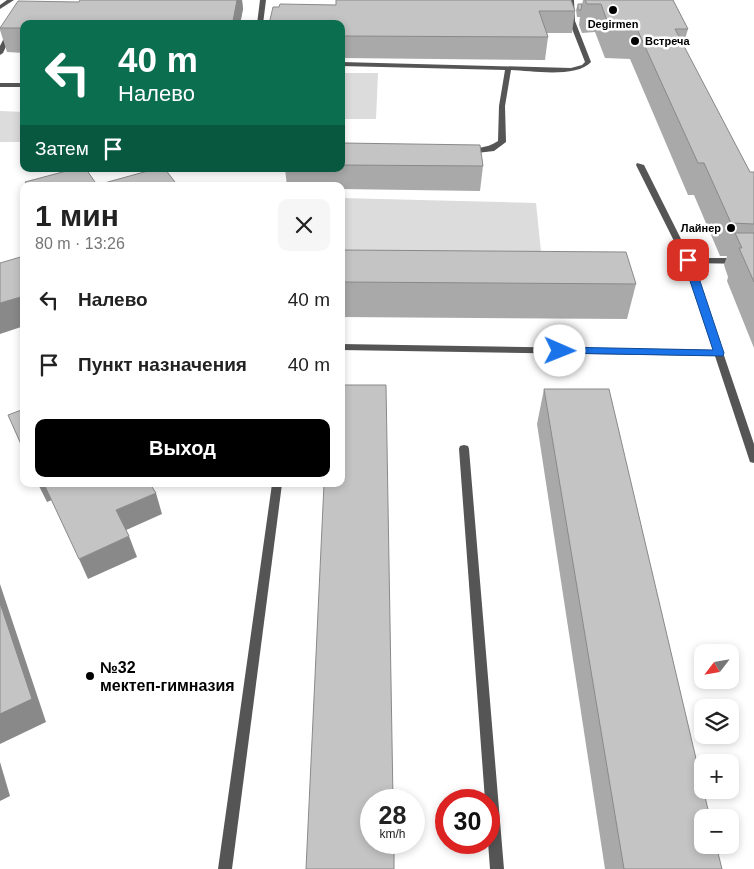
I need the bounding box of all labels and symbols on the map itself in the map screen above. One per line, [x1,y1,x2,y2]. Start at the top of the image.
marker: Degirmen [607,4,619,16]
place label: Degirmen [588,18,639,30]
marker: Встреча [629,35,641,47]
place label: Встреча [645,35,690,47]
place label: Лайнер [681,222,721,234]
marker: Лайнер [725,222,737,234]
pin [667,239,709,281]
position arrow [533,324,585,376]
north arrow [694,644,739,689]
place label: №32 мектеп-гимназия [100,659,235,694]
marker: №32 мектеп-гимназия [84,670,96,682]
speed limit sign: 30 [435,789,500,854]

